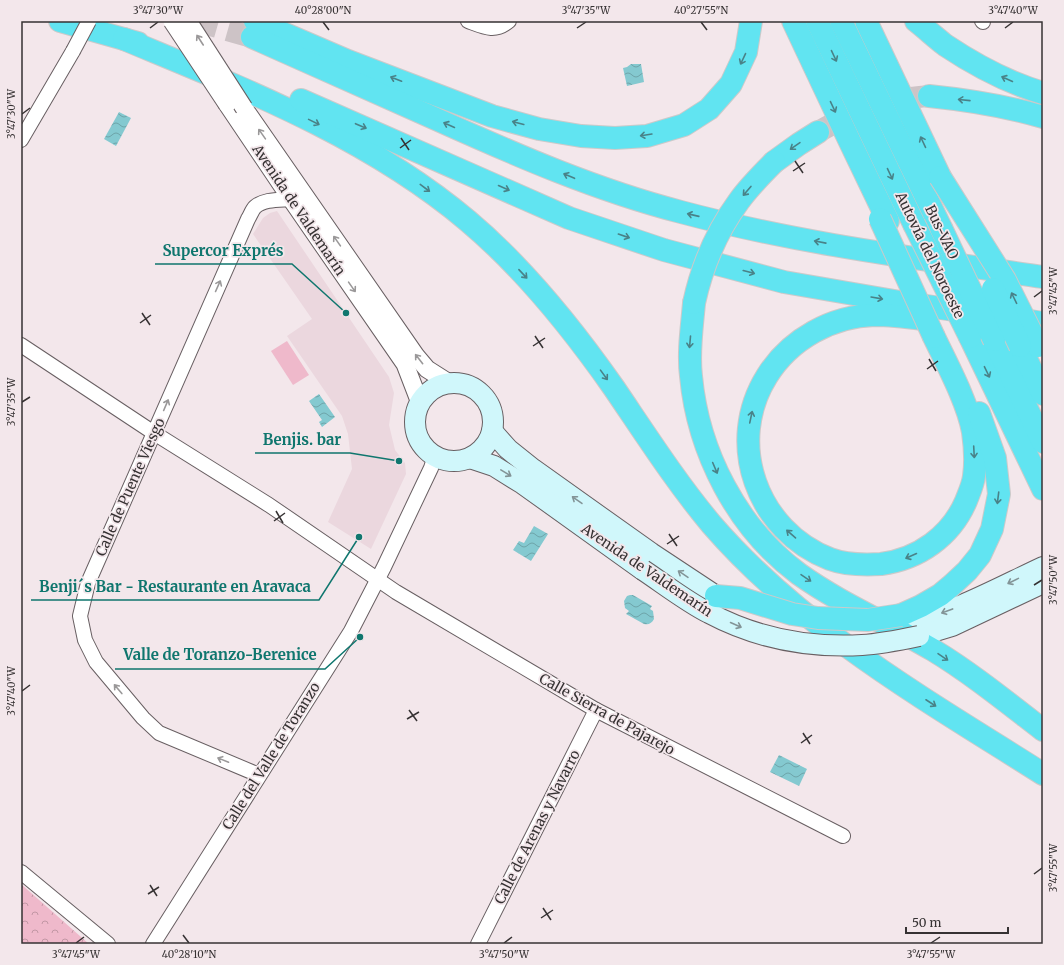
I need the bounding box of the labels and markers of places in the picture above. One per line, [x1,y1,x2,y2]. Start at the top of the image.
callout: Supercor Exprés [155,237,292,264]
callout: Benjis. bar [255,426,350,453]
callout: Benji´s Bar - Restaurante en Aravaca [31,573,319,600]
callout: Valle de Toranzo-Berenice [115,642,325,669]

